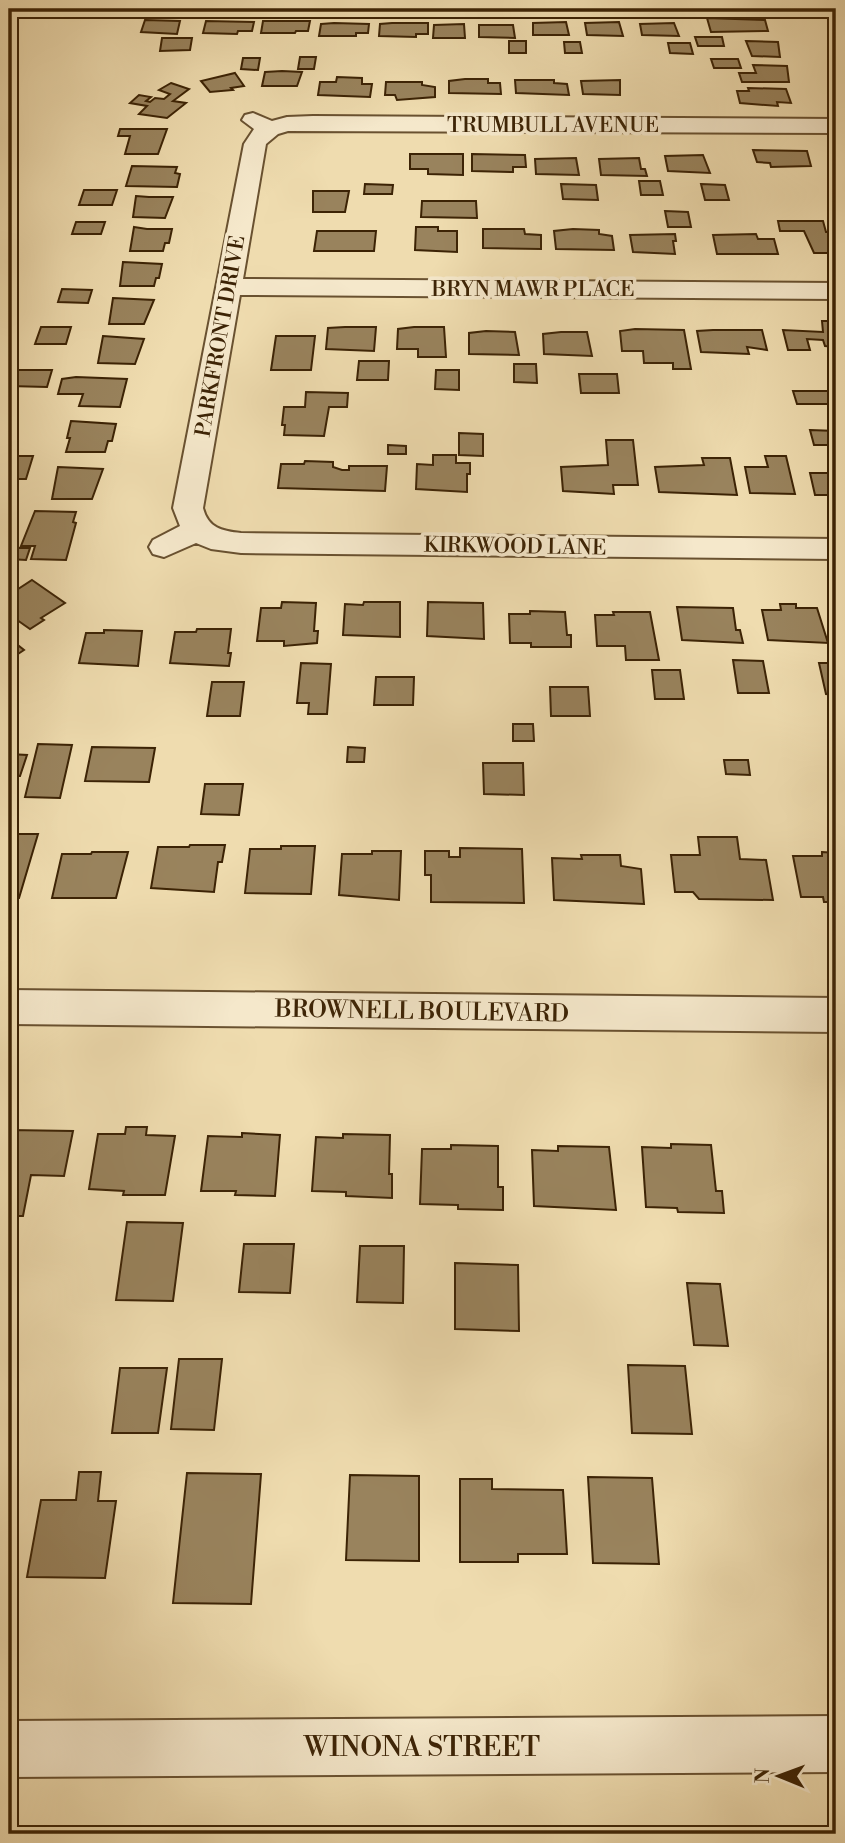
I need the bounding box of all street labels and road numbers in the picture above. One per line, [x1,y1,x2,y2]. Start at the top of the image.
street label: TRUMBULL AVENUE [447,113,659,139]
street label: PARKFRONT DRIVE [190,233,251,439]
street label: BRYN MAWR PLACE [431,277,634,303]
street label: KIRKWOOD LANE [423,532,607,562]
street label: BROWNELL BOULEVARD [274,994,569,1030]
street label: WINONA STREET [303,1730,540,1765]

